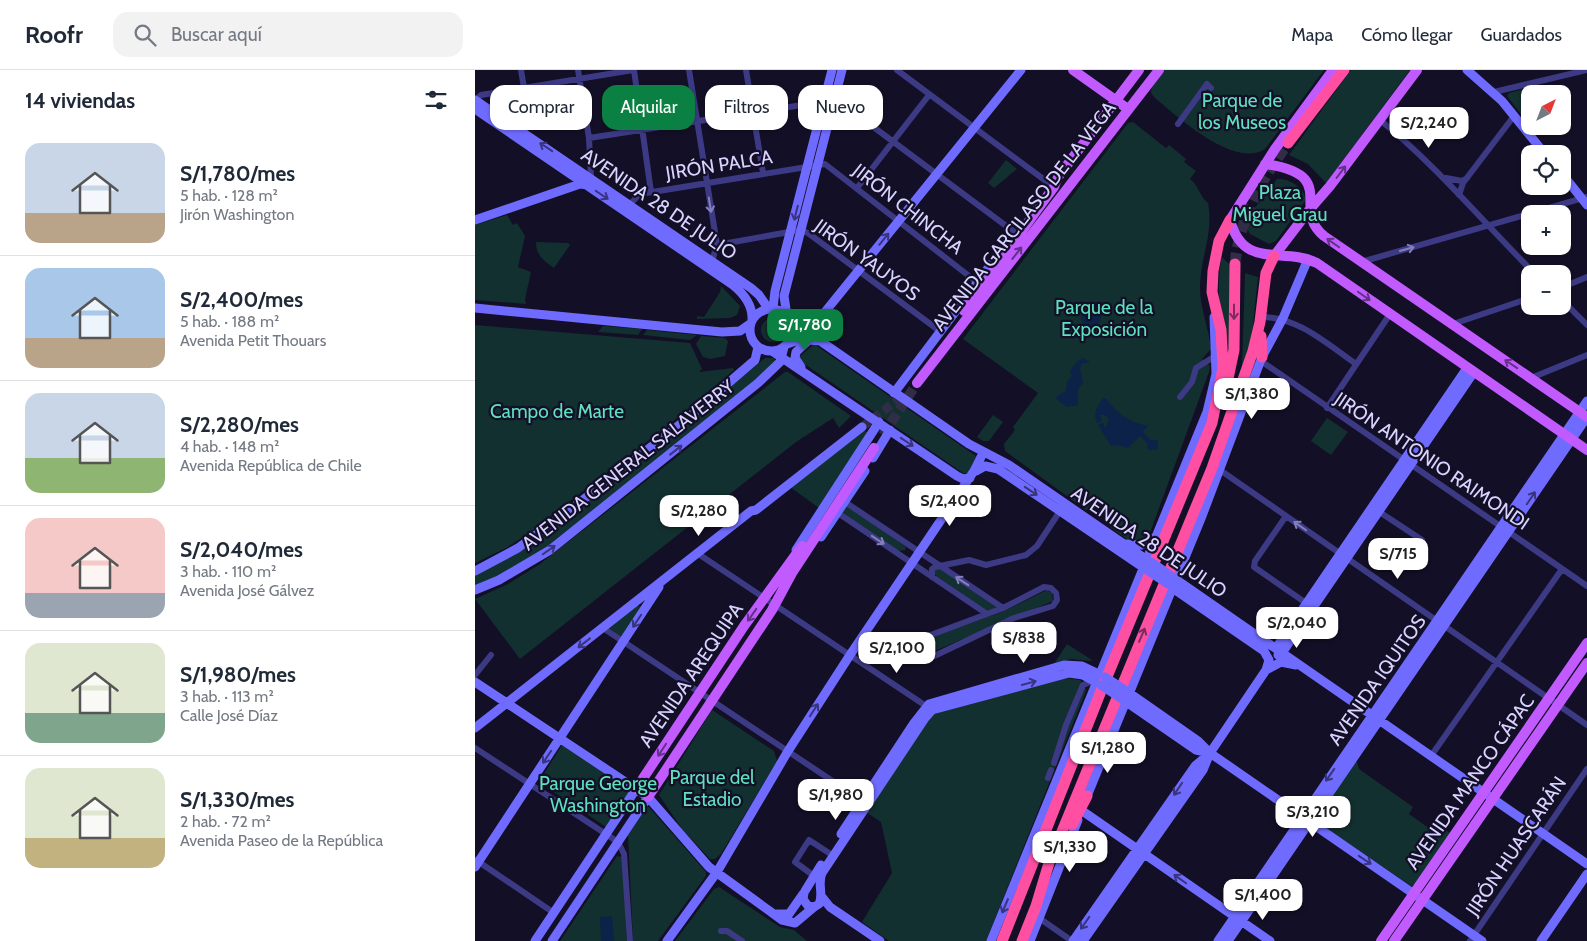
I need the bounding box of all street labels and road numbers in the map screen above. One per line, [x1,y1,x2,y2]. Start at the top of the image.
street label: AVENIDA GARCILASO DE LA VEGA [927,96,1121,335]
street label: AVENIDA 28 DE JULIO [577,143,741,265]
street label: JIRÓN PALCA [663,144,774,185]
street label: JIRÓN CHINCHA [847,157,969,259]
street label: JIRÓN YAUYOS [809,213,925,306]
street label: AVENIDA GENERAL SALAVERRY [517,375,739,555]
street label: JIRÓN ANTONIO RAIMONDI [1329,386,1534,535]
street label: AVENIDA 28 DE JULIO [1067,481,1231,603]
street label: AVENIDA AREQUIPA [634,598,748,752]
street label: AVENIDA IQUITOS [1323,610,1431,750]
street label: AVENIDA MANCO CÁPAC [1400,689,1539,874]
street label: JIRÓN HUASCARÁN [1459,771,1571,921]

